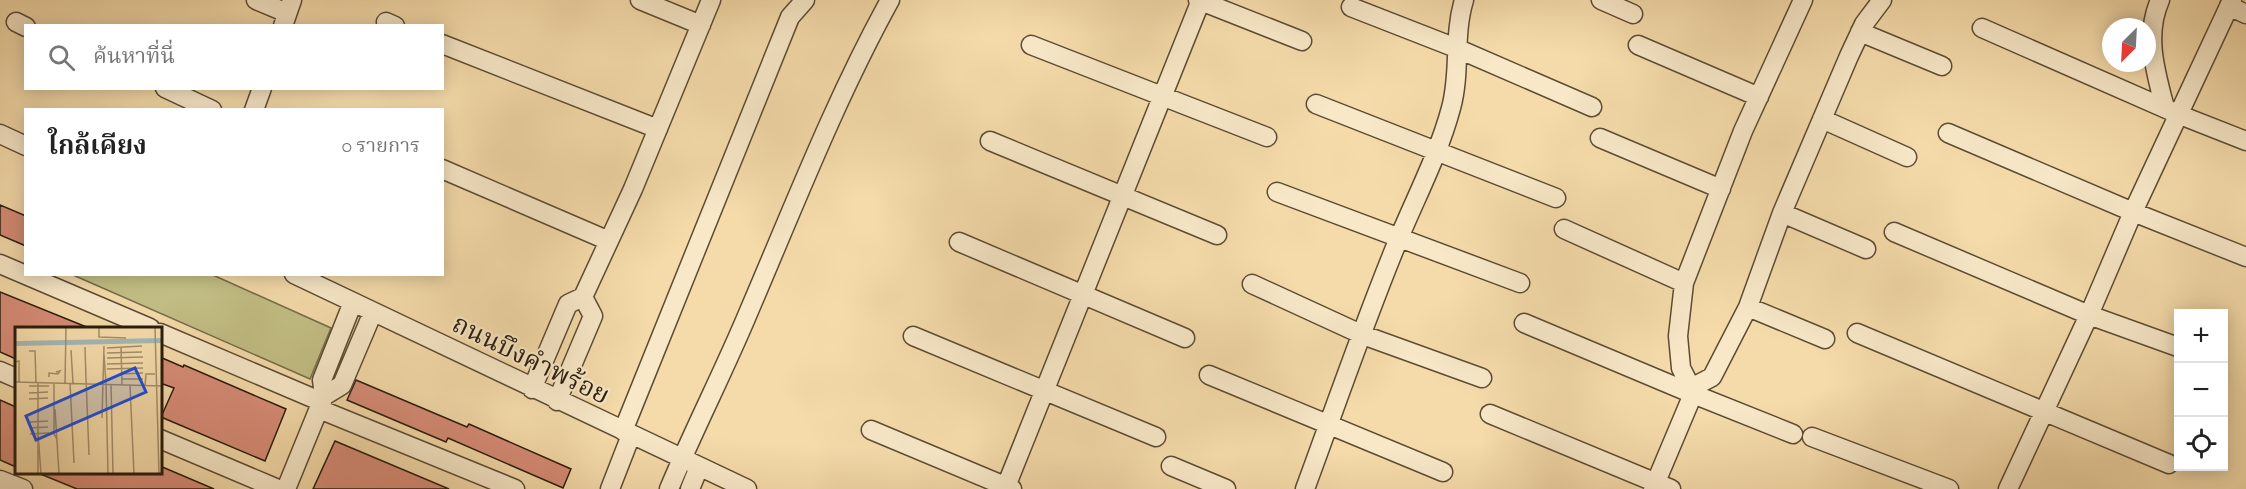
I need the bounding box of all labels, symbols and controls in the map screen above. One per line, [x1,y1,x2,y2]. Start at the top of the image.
north arrow [2102,18,2156,72]
search box [24,24,444,90]
icon: search [45,41,78,74]
text: ค้นหาที่นี่ [93,42,175,74]
text: ใกล้เคียง [48,129,147,166]
text: 0 รายการ [341,133,420,162]
street label: ถนนบึงคำพร้อย [445,307,615,415]
map controls [2174,309,2228,471]
button: + [2174,309,2228,363]
inset map [15,327,162,474]
button: − [2174,363,2228,417]
button: locate [2174,417,2228,471]

